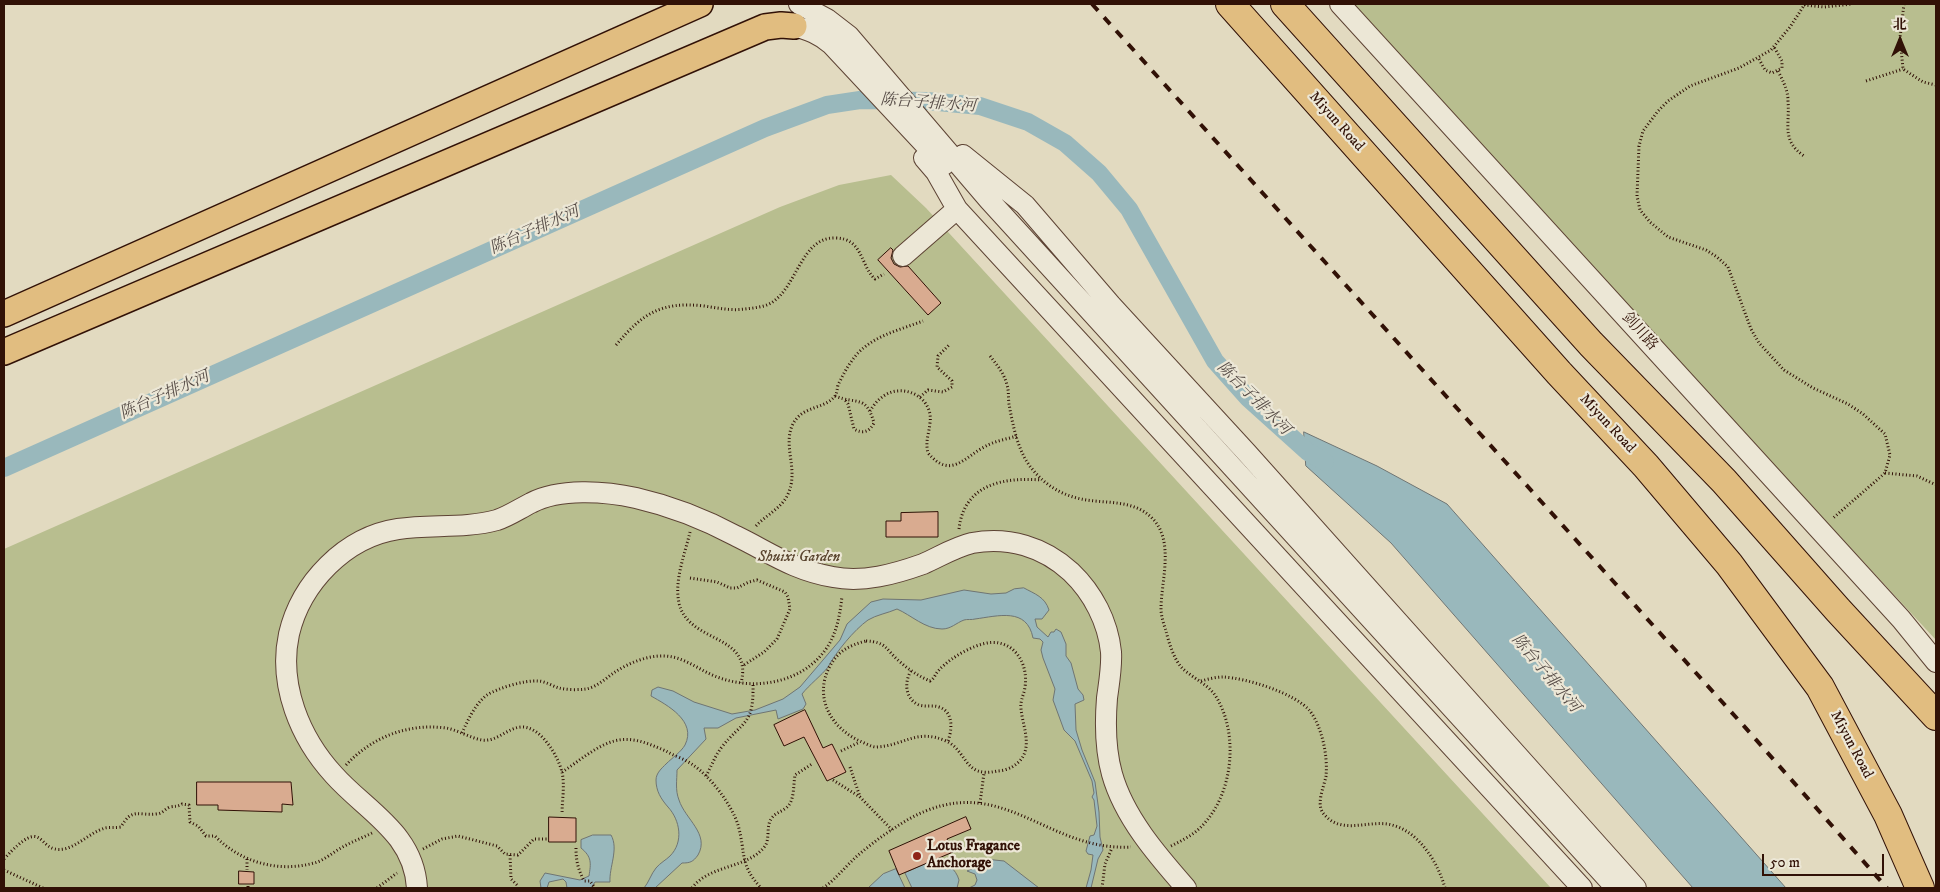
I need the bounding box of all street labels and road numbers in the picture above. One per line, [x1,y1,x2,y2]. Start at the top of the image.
street label: Miyun Road [1305,88,1367,156]
street label: 剑川路 [1617,309,1661,355]
street label: Miyun Road [1575,391,1639,457]
street label: Miyun Road [1826,708,1876,782]

